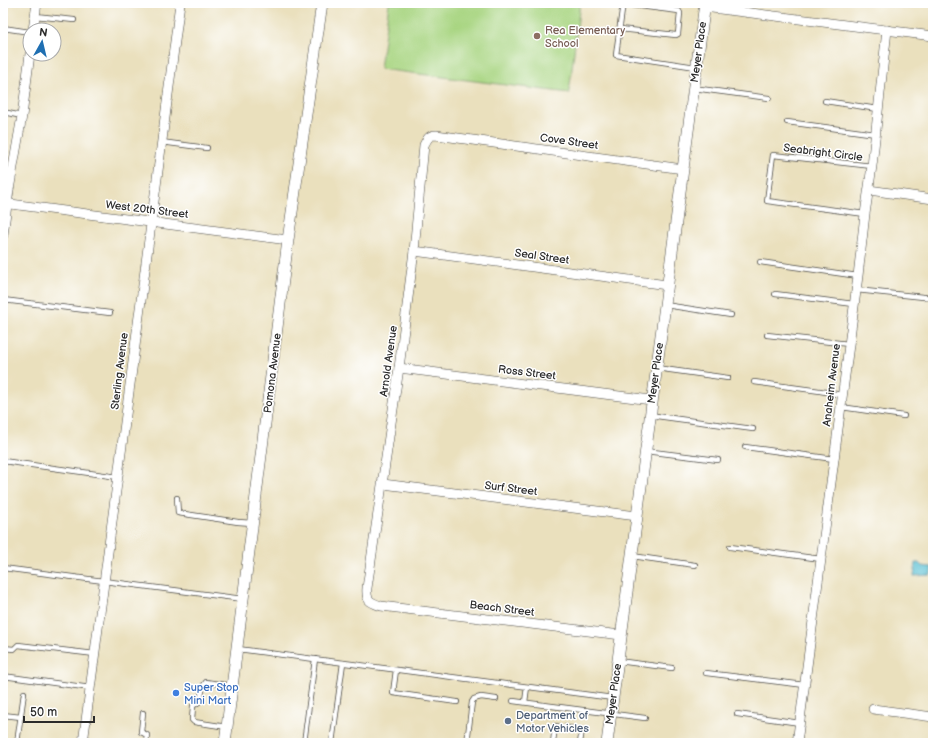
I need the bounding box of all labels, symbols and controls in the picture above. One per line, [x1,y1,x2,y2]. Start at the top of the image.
street label: Meyer Place [688,20,709,83]
north arrow [22,22,62,62]
place label: Rea Elementary School [545,24,625,50]
text: N [38,26,48,40]
marker: Rea Elementary School [532,31,542,41]
street label: Cove Street [539,131,599,152]
street label: Seabright Circle [783,141,864,164]
street label: West 20th Street [105,198,190,221]
street label: Seal Street [514,246,571,267]
street label: Arnold Avenue [377,324,400,397]
street label: Sterling Avenue [108,331,131,410]
street label: Pomona Avenue [261,332,284,414]
street label: Meyer Place [645,341,666,404]
street label: Anaheim Avenue [820,342,843,427]
street label: Ross Street [497,363,557,383]
street label: Surf Street [484,479,539,498]
street label: Beach Street [469,598,536,619]
street label: Meyer Place [603,662,624,725]
place label: Super Stop Mini Mart [184,681,239,707]
marker: Super Stop Mini Mart [171,688,181,698]
scale bar [24,698,94,724]
text: 50 m [30,705,57,720]
place label: Department of Motor Vehicles [516,709,589,735]
marker: Department of Motor Vehicles [503,716,513,726]

